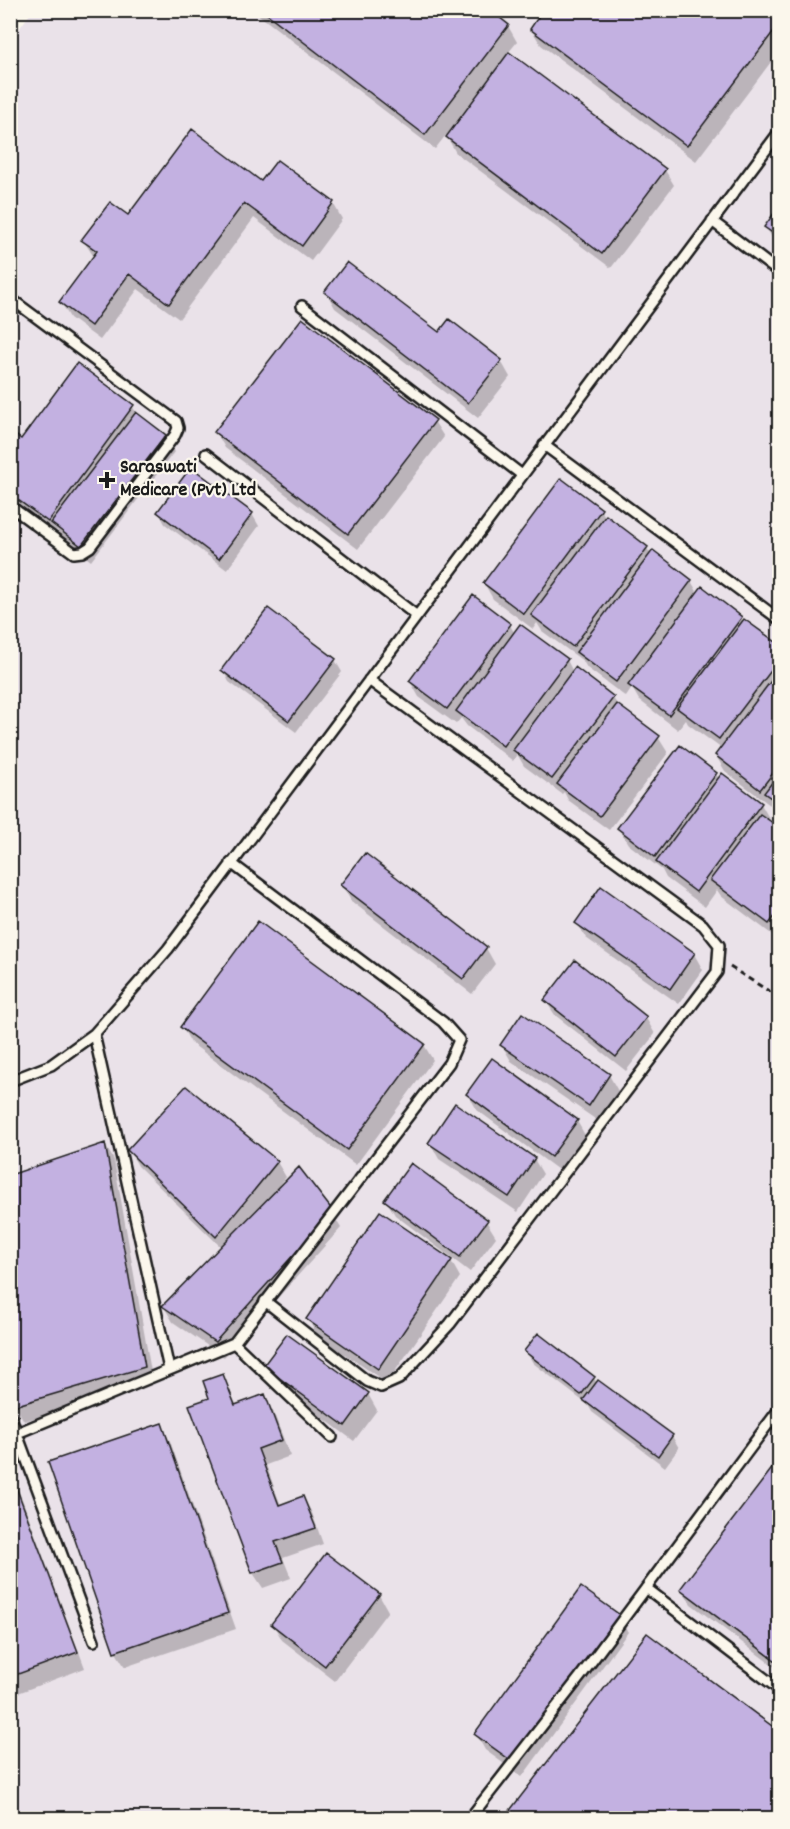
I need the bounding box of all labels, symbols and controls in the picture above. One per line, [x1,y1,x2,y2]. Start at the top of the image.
place label: Saraswati Medicare (Pvt) Ltd [120,454,256,505]
marker: Saraswati Medicare (Pvt) Ltd [98,471,116,489]

